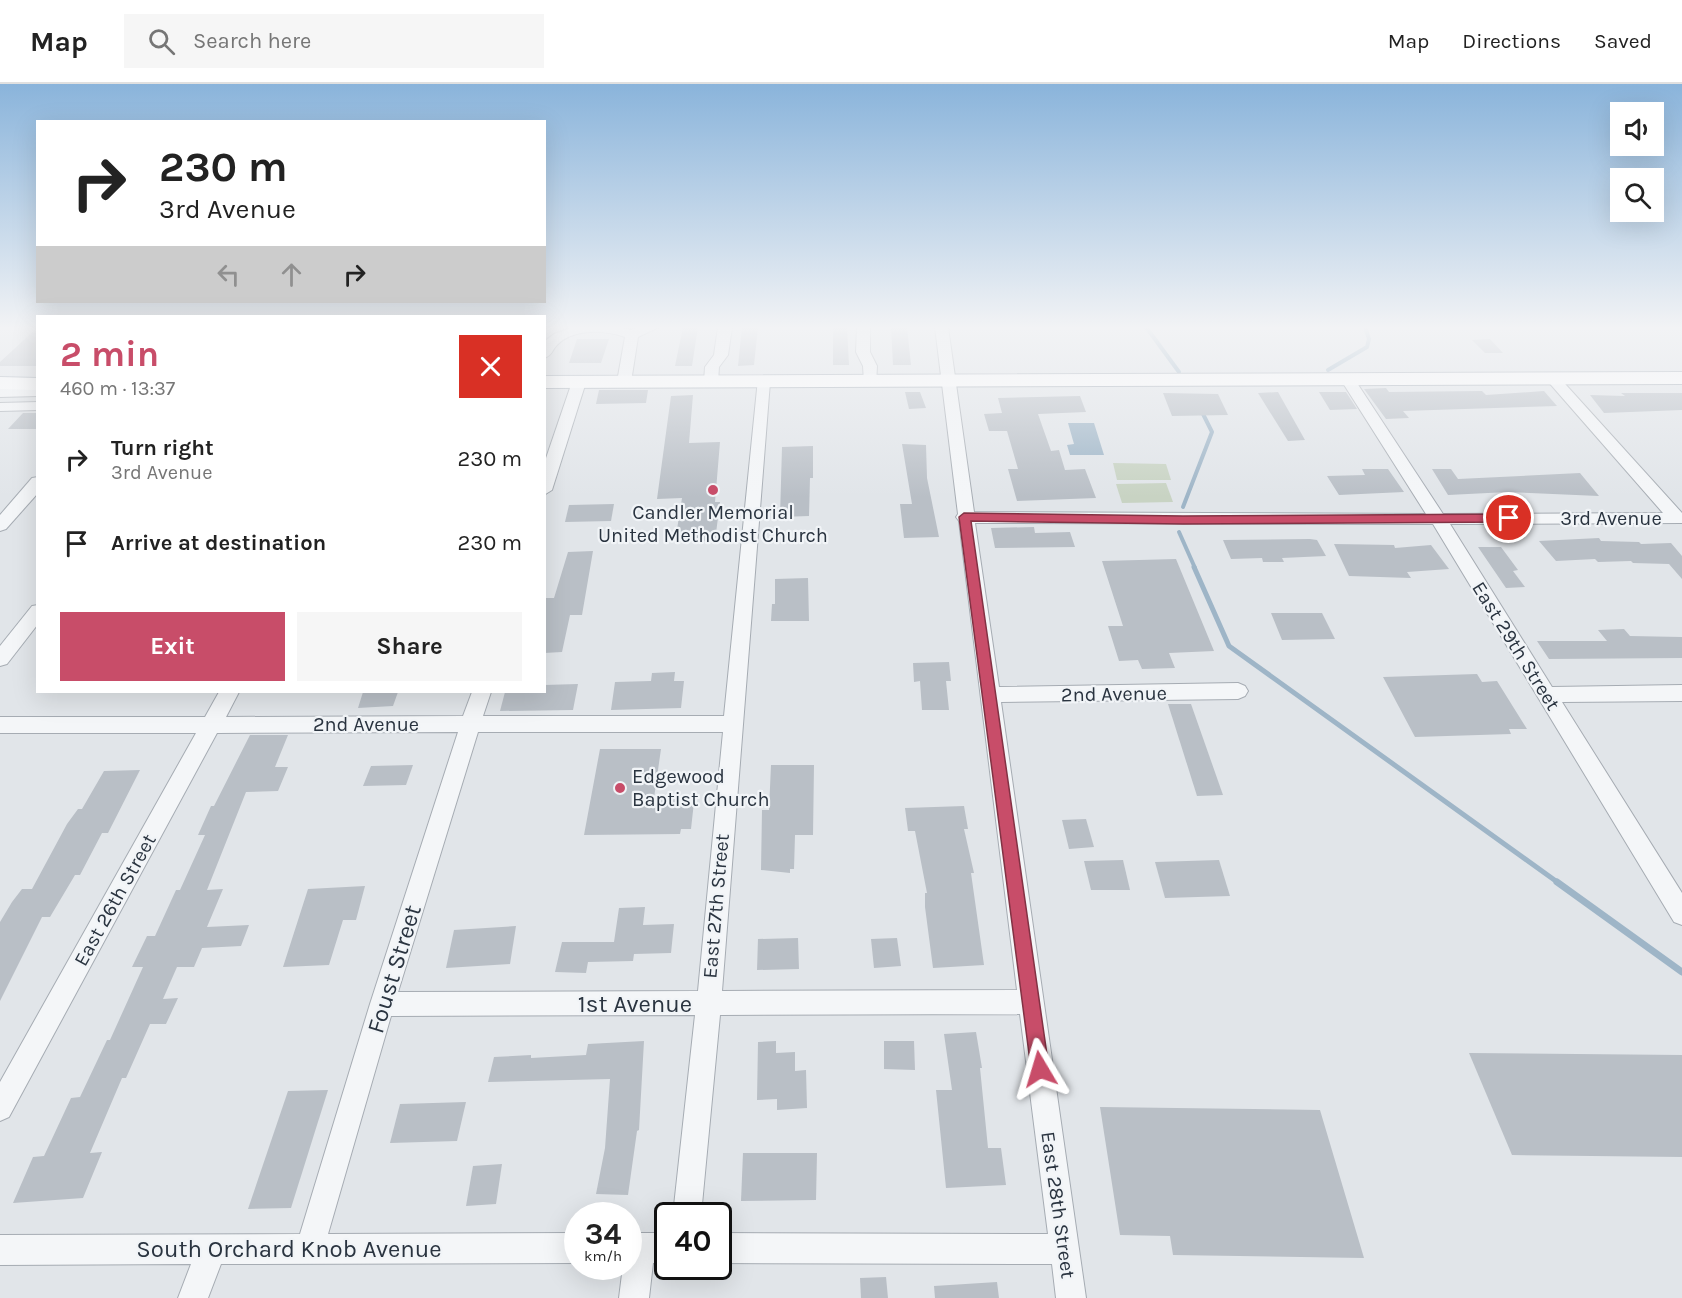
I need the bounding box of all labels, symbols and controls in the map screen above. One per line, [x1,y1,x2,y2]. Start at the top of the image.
search box [124,14,544,68]
text: Map [30,25,88,58]
icon: search [145,25,178,58]
text: Search here [193,28,311,54]
text: Map [1388,29,1429,53]
text: Directions [1462,29,1561,53]
text: Saved [1594,29,1652,53]
map controls [1610,102,1664,222]
button: sound [1610,102,1664,156]
text: 230 m [159,142,288,192]
icon: right [60,144,138,222]
button: search [1610,168,1664,222]
text: 3rd Avenue [159,193,296,225]
icon: left [212,258,245,291]
icon: ahead [275,258,308,291]
icon: right [338,258,371,291]
text: 2 min [60,333,159,375]
button: close [459,335,522,398]
text: 460 m · 13:37 [60,377,175,400]
text: Turn right [111,435,214,461]
icon: right [60,443,93,476]
text: 230 m [457,446,522,472]
text: 3rd Avenue [111,461,212,484]
marker: Candler Memorial United Methodist Church [706,483,720,497]
pin [1483,492,1534,543]
place label: Candler Memorial United Methodist Church [598,501,828,547]
icon: arrive [1492,501,1525,534]
street label: 3rd Avenue [1560,507,1662,530]
icon: arrive [60,527,93,560]
text: Arrive at destination [111,530,326,556]
text: 230 m [457,530,522,556]
street label: East 29th Street [1467,577,1565,715]
button: Exit [60,612,285,681]
button: Share [297,612,522,681]
street label: 2nd Avenue [1061,682,1167,706]
street label: 2nd Avenue [313,713,419,736]
place label: Edgewood Baptist Church [632,765,769,811]
marker: Edgewood Baptist Church [613,781,627,795]
street label: East 26th Street [69,830,161,970]
street label: East 27th Street [698,832,734,979]
street label: Foust Street [361,901,427,1037]
street label: 1st Avenue [578,990,692,1018]
position arrow [1008,1037,1072,1101]
street label: East 28th Street [1036,1130,1080,1280]
speed limit sign: 40 [654,1202,732,1280]
text: 34 [585,1216,621,1252]
street label: South Orchard Knob Avenue [136,1235,442,1263]
text: km/h [584,1247,622,1265]

